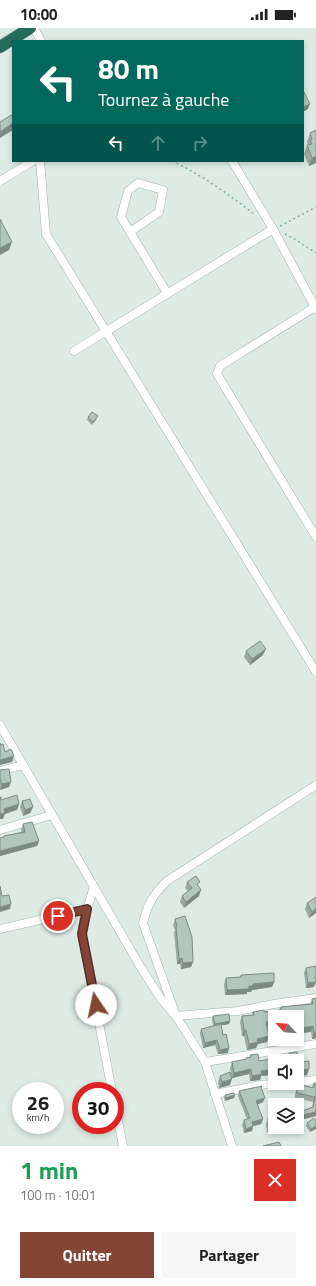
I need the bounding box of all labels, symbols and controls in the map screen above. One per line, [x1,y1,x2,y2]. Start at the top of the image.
text: 10:00 [20,3,57,26]
text: 80 m [98,47,159,90]
icon: left [32,56,84,108]
text: Tournez à gauche [98,86,229,113]
icon: left [105,132,127,154]
icon: ahead [147,132,169,154]
icon: right [189,132,211,154]
pin [41,899,75,933]
icon: arrive [47,905,69,927]
position arrow [75,984,117,1026]
north arrow [268,1010,304,1046]
map controls [268,1010,304,1134]
button: sound [268,1054,304,1090]
speed limit sign: 30 [72,1082,124,1134]
text: 26 [27,1087,49,1118]
button: layers [268,1098,304,1134]
text: km/h [27,1110,49,1125]
text: 1 min [20,1152,78,1188]
button: close [254,1159,296,1201]
text: 100 m · 10:01 [20,1185,96,1205]
button: Quitter [20,1232,154,1278]
button: Partager [162,1232,296,1278]

